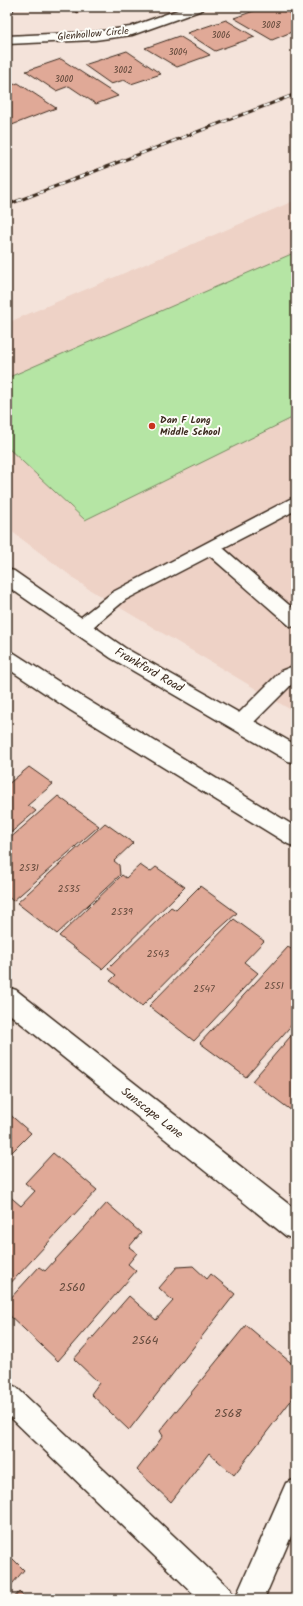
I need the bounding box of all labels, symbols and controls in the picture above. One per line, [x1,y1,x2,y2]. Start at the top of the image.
house number: 3008 [261,18,281,33]
street label: Glenhollow Circle [57,23,130,45]
house number: 3006 [211,28,231,43]
house number: 3004 [168,45,188,60]
house number: 3002 [113,63,133,78]
house number: 3000 [55,72,74,87]
place label: Dan F Long Middle School [160,412,220,440]
marker: Dan F Long Middle School [147,421,157,431]
street label: Frankford Road [111,643,188,698]
house number: 2531 [19,860,39,876]
house number: 2535 [58,881,81,897]
house number: 2539 [111,904,133,920]
house number: 2543 [147,946,169,962]
house number: 2551 [264,978,284,994]
house number: 2547 [193,981,215,997]
street label: Sunscape Lane [117,1083,188,1144]
house number: 2560 [59,1278,85,1297]
house number: 2564 [132,1331,159,1350]
house number: 2568 [214,1404,242,1423]

